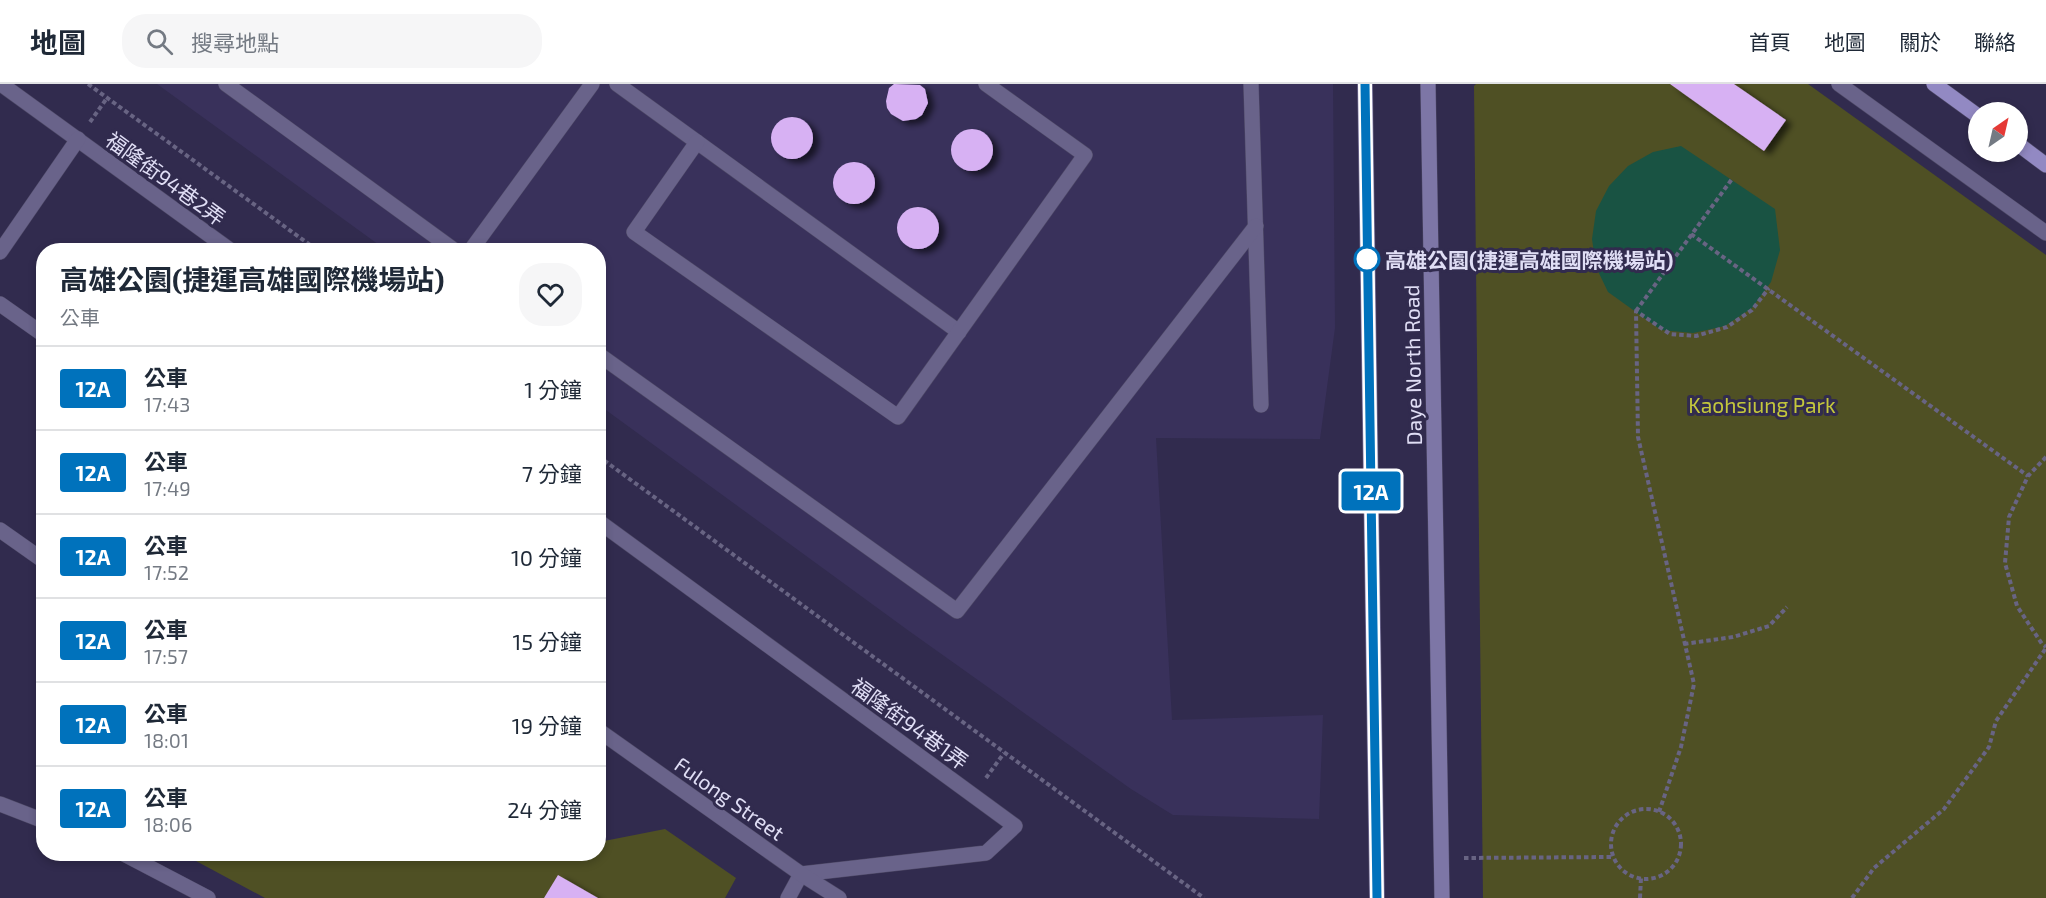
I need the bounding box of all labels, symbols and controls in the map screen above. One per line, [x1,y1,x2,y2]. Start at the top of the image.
search box [122,14,542,68]
text: 地圖 [30,25,86,59]
icon: search [143,25,176,58]
text: 搜尋地點 [191,29,279,55]
text: 首頁 [1749,29,1791,54]
text: 地圖 [1824,29,1866,54]
text: 關於 [1899,29,1941,54]
text: 聯絡 [1974,29,2016,54]
north arrow [1968,102,2028,162]
map controls [1968,102,2028,162]
street label: 福隆街94巷2弄 [101,126,231,230]
marker: 高雄公園(捷運高雄國際機場站) [1354,246,1380,272]
place label: 高雄公園(捷運高雄國際機場站) [1385,247,1673,272]
text: 高雄公園(捷運高雄國際機場站) [60,262,445,296]
button: heart [519,263,582,326]
street label: Daye North Road [1398,284,1426,446]
text: 公車 [60,305,100,329]
text: 公車 [144,364,188,390]
text: 12A [76,376,111,401]
text: 1 分鐘 [524,376,582,402]
text: 17:43 [144,392,190,416]
park label: Kaohsiung Park [1688,392,1836,417]
text: 公車 [144,448,188,474]
text: 12A [76,460,111,485]
text: 7 分鐘 [522,460,582,486]
line badge: 12A [1336,472,1406,510]
text: 17:49 [144,476,191,500]
text: 12A [1354,479,1389,504]
text: 公車 [144,532,188,558]
text: 12A [76,544,111,569]
text: 10 分鐘 [511,544,582,570]
text: 17:52 [144,560,189,584]
text: 公車 [144,616,188,642]
text: 12A [76,628,111,653]
text: 15 分鐘 [513,628,582,654]
text: 17:57 [144,644,188,668]
street label: 福隆街94巷1弄 [847,672,973,774]
text: 公車 [144,700,188,726]
text: 12A [76,712,111,737]
text: 19 分鐘 [512,712,582,738]
text: 18:01 [144,728,189,752]
street label: Fulong Street [670,751,790,845]
text: 公車 [144,784,188,810]
text: 12A [76,796,111,821]
text: 24 分鐘 [507,796,582,822]
text: 18:06 [144,812,192,836]

